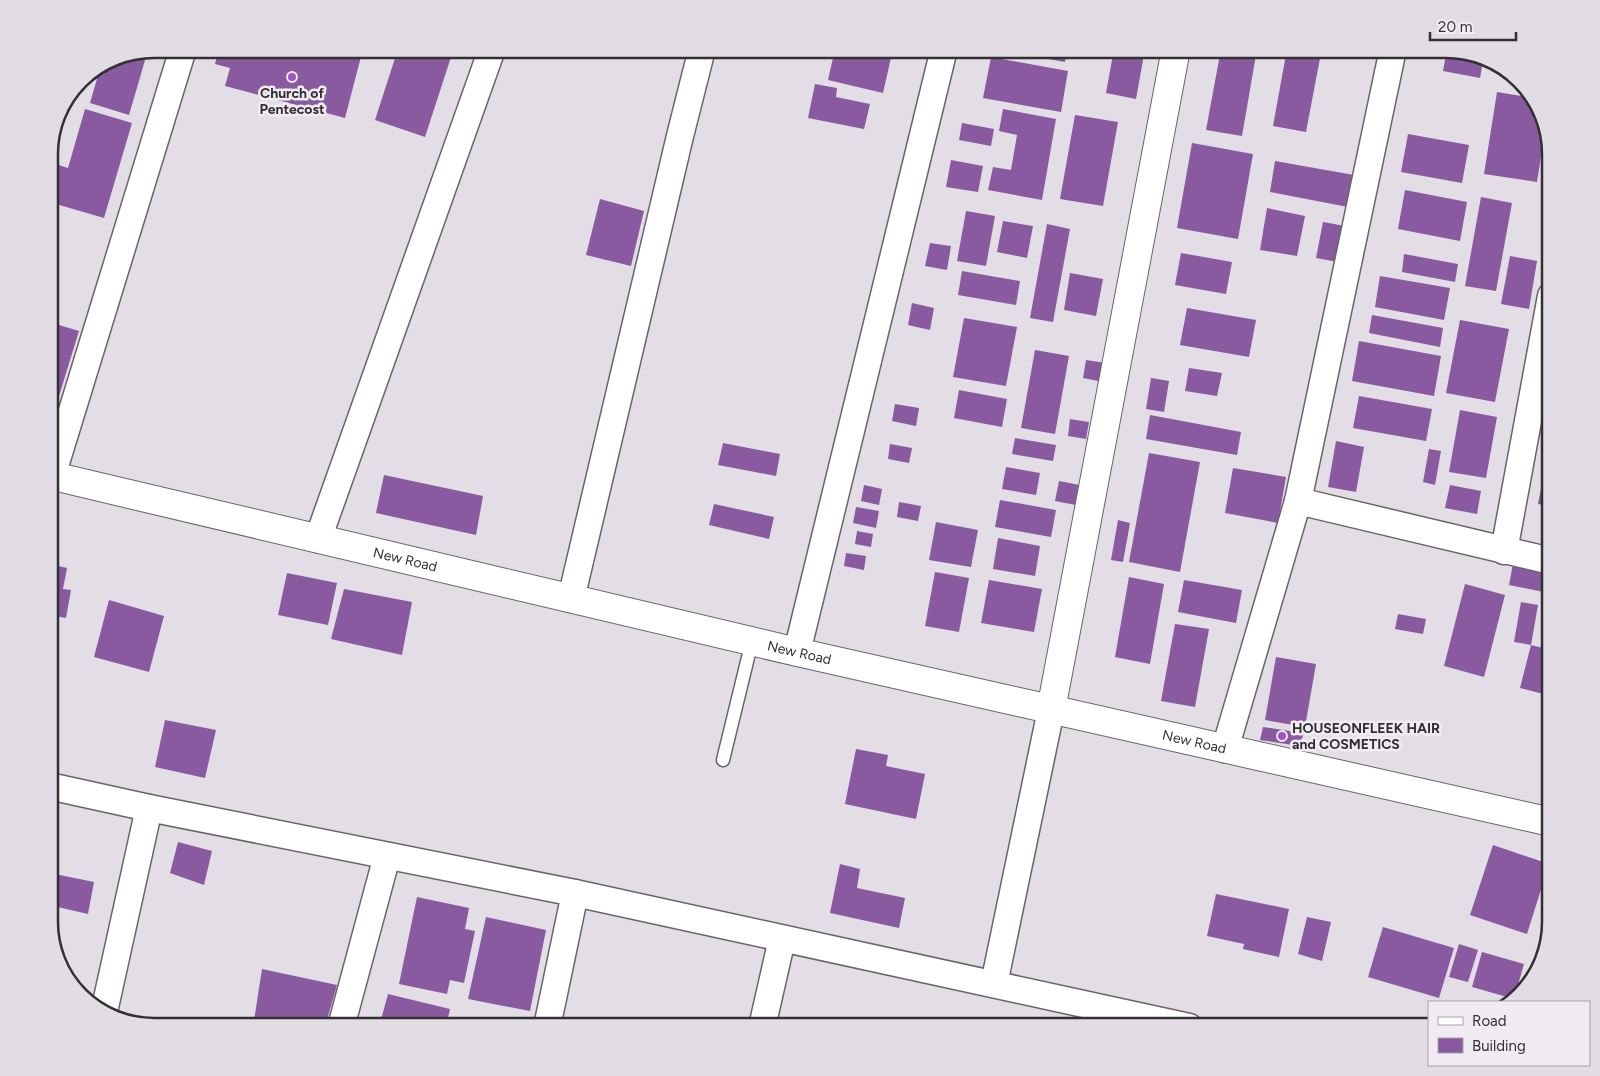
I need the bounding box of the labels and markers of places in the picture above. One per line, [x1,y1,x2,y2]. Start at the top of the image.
marker: Church of Pentecost [286,71,298,83]
place label: Church of Pentecost [259,85,325,118]
place label: HOUSEONFLEEK HAIR and COSMETICS [1292,720,1440,753]
marker: HOUSEONFLEEK HAIR and COSMETICS [1276,730,1288,742]

